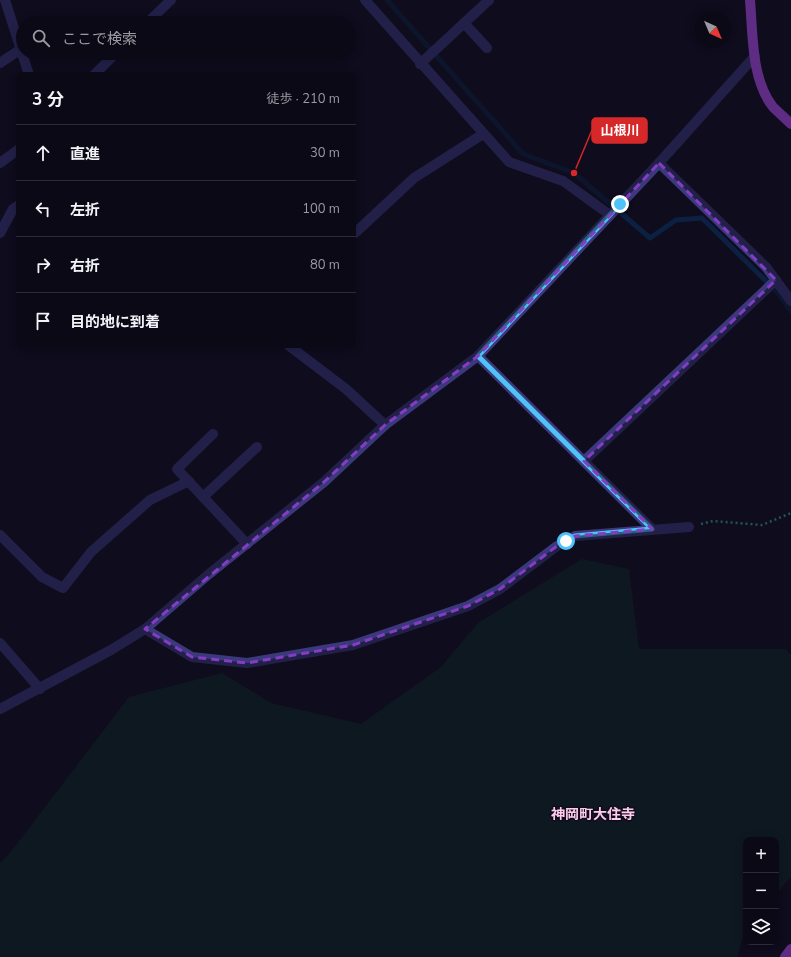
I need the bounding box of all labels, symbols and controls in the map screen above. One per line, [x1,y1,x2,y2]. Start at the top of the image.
north arrow [695,12,731,48]
search box [16,16,356,60]
icon: search [30,27,52,49]
text: ここで検索 [62,29,137,49]
text: 3 分 [32,88,64,111]
text: 徒歩 · 210 m [266,90,340,108]
callout: 山根川 [592,118,647,143]
text: 山根川 [600,122,640,140]
icon: ahead [32,142,54,164]
text: 直進 [70,144,100,164]
text: 30 m [310,144,340,162]
route end [611,195,629,213]
icon: left [32,198,54,220]
text: 左折 [70,200,100,220]
text: 100 m [302,200,340,218]
icon: right [32,254,54,276]
text: 右折 [70,256,100,276]
text: 80 m [310,256,340,274]
icon: arrive [32,310,54,332]
text: 目的地に到着 [70,312,160,332]
route start [557,532,575,550]
district label: 神岡町大住寺 [551,805,635,824]
map controls [743,837,779,945]
button: + [743,837,779,873]
button: − [743,873,779,909]
button: layers [743,909,779,945]

